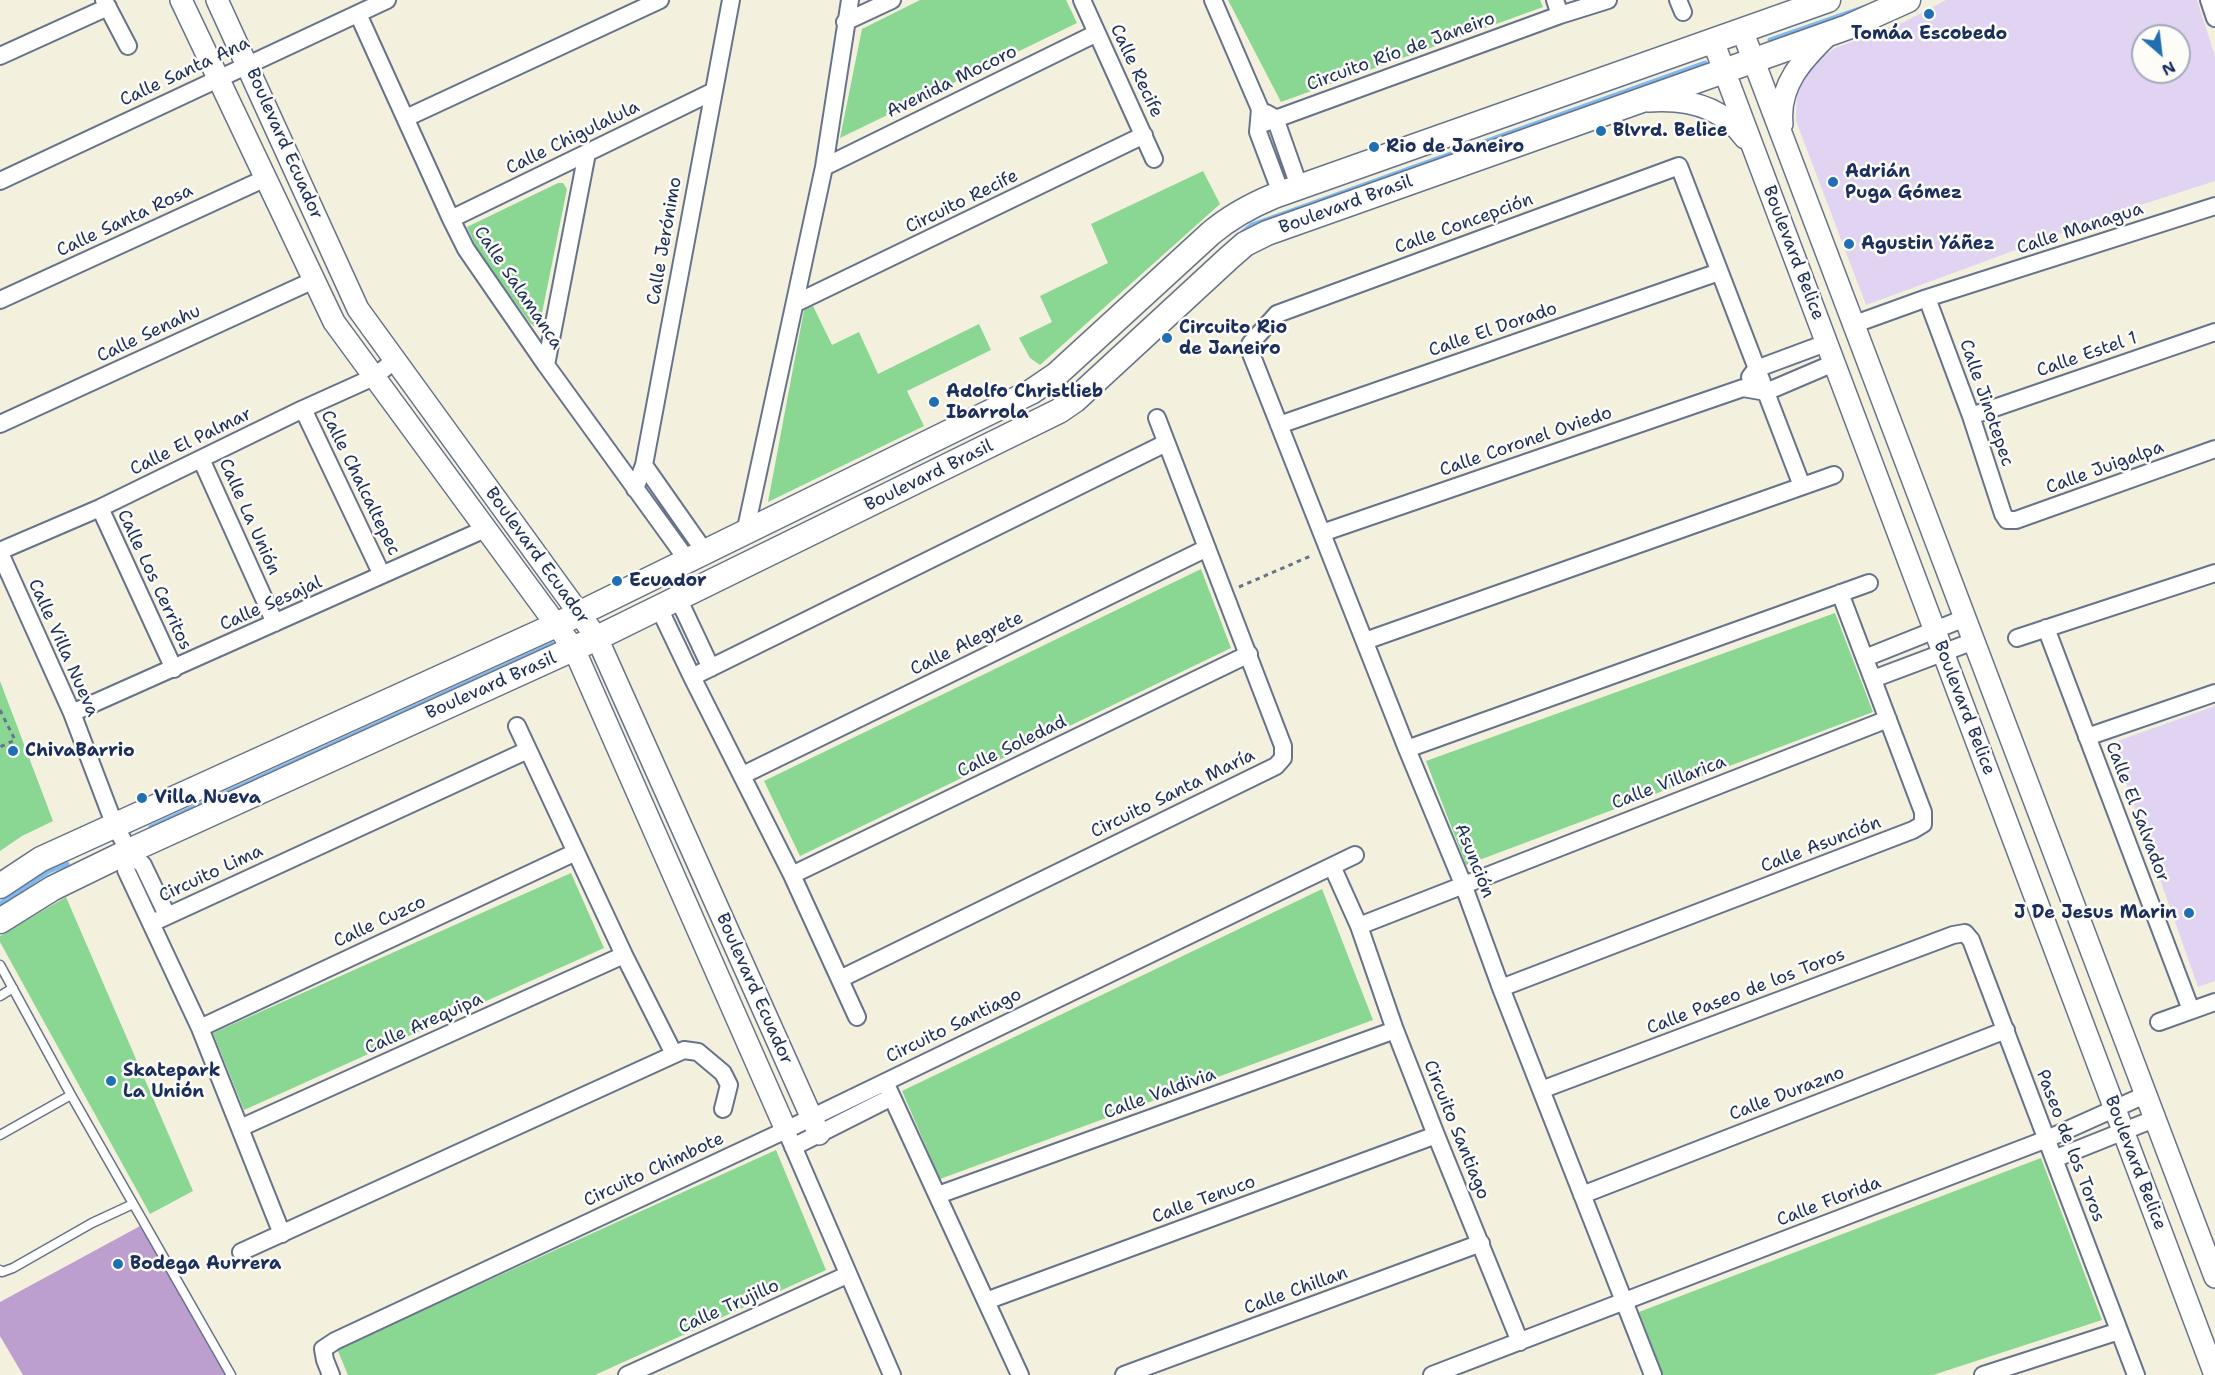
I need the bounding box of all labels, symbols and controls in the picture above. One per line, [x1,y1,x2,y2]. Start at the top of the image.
marker: Tomáa Escobedo [1922,7,1936,21]
street label: Circuito Río de Janeiro [1304,8,1498,96]
street label: Calle Recife [1105,21,1167,121]
place label: Tomáa Escobedo [1851,23,2007,45]
north arrow [2131,24,2191,84]
street label: Calle Santa Ana [117,33,253,111]
street label: Avenida Mocoro [883,41,1021,123]
text: N [2158,56,2179,81]
street label: Boulevard Ecuador [241,65,327,223]
street label: Calle Chigulalula [503,96,643,180]
place label: Blvrd. Belice [1613,120,1728,142]
marker: Blvrd. Belice [1594,124,1608,138]
place label: Rio de Janeiro [1386,136,1524,158]
marker: Rio de Janeiro [1367,140,1381,154]
place label: Adrián Puga Gómez [1845,161,1962,204]
street label: Circuito Recife [902,165,1022,239]
street label: Boulevard Brasil [1276,171,1416,239]
street label: Calle Jerónimo [643,175,687,307]
marker: Adrián Puga Gómez [1826,175,1840,189]
street label: Calle Santa Rosa [53,180,197,262]
street label: Boulevard Belice [1757,183,1829,323]
street label: Calle Concepción [1392,189,1536,259]
street label: Calle Managua [2014,198,2146,260]
street label: Calle Salamanca [469,222,567,354]
place label: Agustin Yáñez [1861,233,1995,255]
marker: Agustin Yáñez [1842,237,1856,251]
street label: Calle El Dorado [1426,298,1560,362]
street label: Calle Senahu [94,301,204,367]
place label: Circuito Rio de Janeiro [1179,317,1287,360]
street label: Calle Estel 1 [2034,328,2140,382]
marker: Circuito Rio de Janeiro [1160,331,1174,345]
street label: Calle Jinotepec [1954,337,2018,469]
place label: Adolfo Christlieb Ibarrola [946,381,1103,424]
marker: Adolfo Christlieb Ibarrola [927,395,941,409]
street label: Calle Coronel Oviedo [1437,402,1615,482]
street label: Calle El Palmar [127,403,255,481]
street label: Calle Chalcaltepec [315,407,405,559]
street label: Boulevard Brasil [861,435,997,517]
street label: Calle Juigalpa [2043,437,2167,499]
street label: Calle La Unión [214,455,284,579]
street label: Boulevard Ecuador [480,483,594,629]
street label: Calle Los Cerritos [112,506,196,654]
place label: Ecuador [629,570,707,592]
street label: Calle Sesajal [217,572,325,636]
marker: Ecuador [610,574,624,588]
street label: Calle Villa Nueva [23,576,103,720]
street label: Calle Alegrete [907,607,1027,681]
street label: Boulevard Belice [1928,638,2000,778]
street label: Boulevard Brasil [422,648,560,724]
street label: Calle Soledad [954,711,1070,783]
street label: Calle El Salvador [2100,739,2174,885]
place label: ChivaBarrio [25,740,135,762]
marker: ChivaBarrio [6,744,20,758]
street label: Circuito Santa María [1087,745,1259,843]
street label: Calle Villarica [1609,751,1729,815]
place label: Villa Nueva [154,787,261,809]
marker: Villa Nueva [135,791,149,805]
street label: Calle Asunción [1758,812,1884,878]
street label: Asunción [1449,821,1499,901]
street label: Circuito Lima [156,841,266,907]
street label: Calle Cuzco [330,891,430,953]
place label: J De Jesus Marin [2014,902,2177,924]
marker: J De Jesus Marin [2182,906,2196,920]
street label: Boulevard Ecuador [711,910,797,1068]
street label: Calle Paseo de los Toros [1644,944,1848,1040]
street label: Circuito Santiago [883,984,1025,1068]
street label: Calle Arequipa [362,988,486,1060]
street label: Circuito Santiago [1418,1057,1494,1203]
place label: Skatepark La Unión [123,1060,220,1102]
street label: Calle Durazno [1726,1062,1848,1126]
street label: Calle Valdivia [1101,1064,1219,1124]
street label: Paseo de los Toros [2031,1067,2109,1225]
marker: Skatepark La Unión [104,1074,118,1088]
street label: Boulevard Belice [2099,1093,2171,1233]
street label: Circuito Chimbote [580,1128,728,1212]
street label: Calle Tenuco [1149,1171,1259,1229]
street label: Calle Florida [1774,1172,1884,1232]
place label: Bodega Aurrera [130,1253,281,1275]
marker: Bodega Aurrera [111,1257,125,1271]
street label: Calle Chillan [1241,1262,1351,1320]
street label: Calle Trujillo [675,1275,783,1339]

